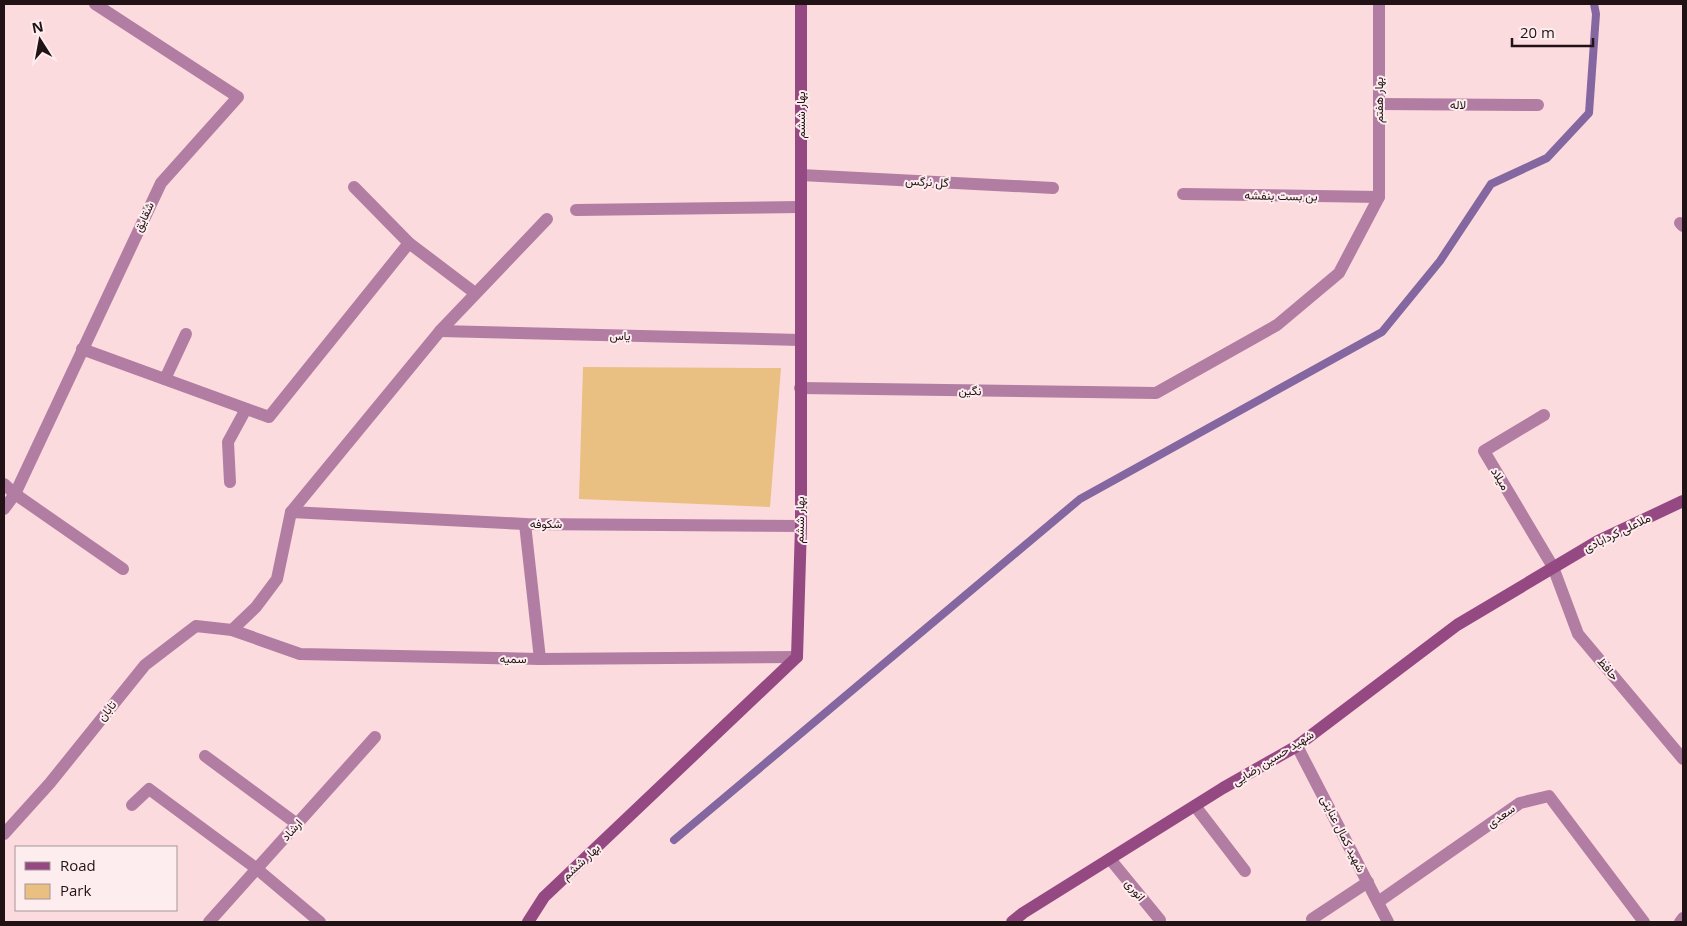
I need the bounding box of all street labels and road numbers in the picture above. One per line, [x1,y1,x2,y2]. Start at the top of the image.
street label: بهار هفتم [1370,77,1387,123]
street label: بهار ششم [792,91,809,139]
street label: لاله [1450,96,1466,113]
street label: گل نرگس [905,172,949,191]
street label: بن بست بنفشه [1244,186,1318,205]
street label: شقایق [129,199,158,235]
street label: یاس [609,327,631,344]
street label: نگین [958,382,982,399]
street label: میلاد [1487,464,1514,493]
street label: بهار ششم [791,496,808,544]
street label: ملاعلی کردابادی [1580,509,1653,556]
street label: شکوفه [530,515,562,532]
street label: سمیه [499,650,527,667]
street label: حافظ [1594,653,1623,684]
street label: تابان [93,697,120,725]
street label: شهید حسین رضایی [1229,726,1317,790]
street label: شهید کمال عنایتی [1317,792,1370,875]
street label: سعدی [1483,800,1518,831]
street label: ارشاد [277,815,306,844]
street label: بهار ششم [558,839,604,884]
street label: انوری [1121,875,1150,904]

